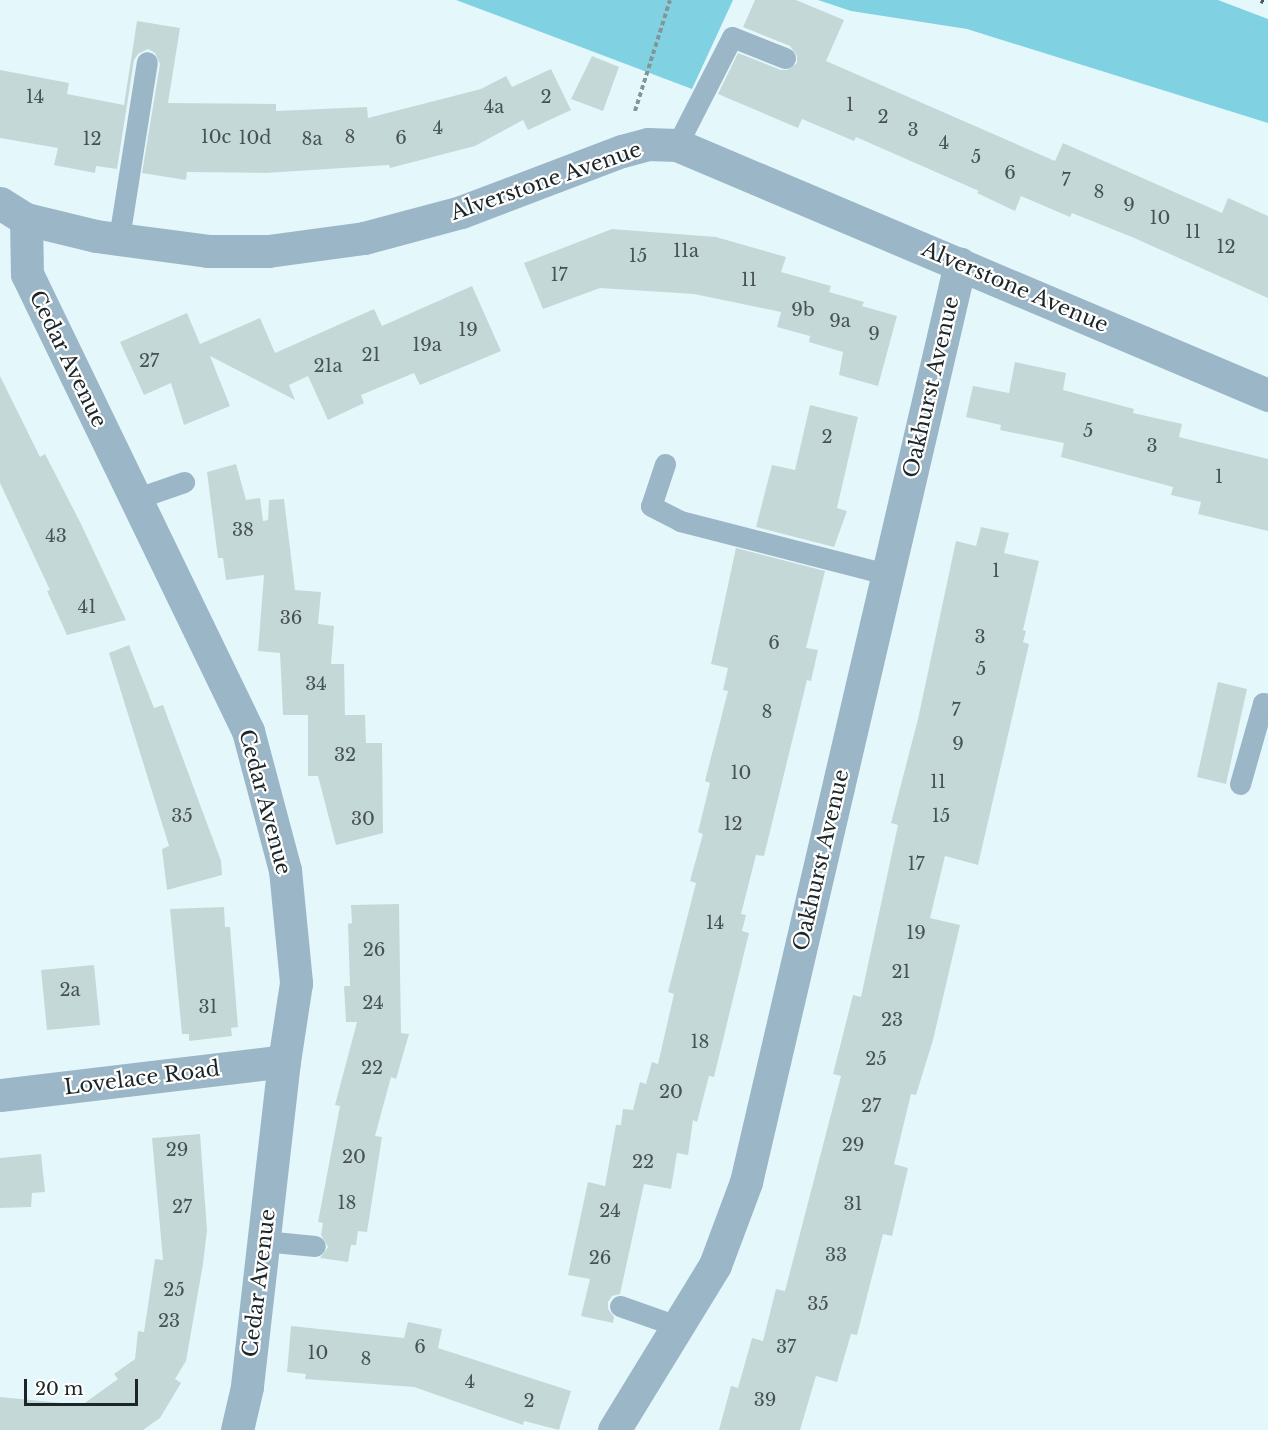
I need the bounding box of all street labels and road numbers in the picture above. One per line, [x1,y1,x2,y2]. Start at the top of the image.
street label: Alverstone Avenue [447,136,645,226]
street label: Alverstone Avenue [918,236,1112,338]
street label: Cedar Avenue [24,286,112,432]
street label: Oakhurst Avenue [898,293,964,481]
street label: Cedar Avenue [233,726,297,878]
street label: Oakhurst Avenue [788,766,854,954]
street label: Lovelace Road [63,1056,221,1100]
street label: Cedar Avenue [237,1207,281,1359]

